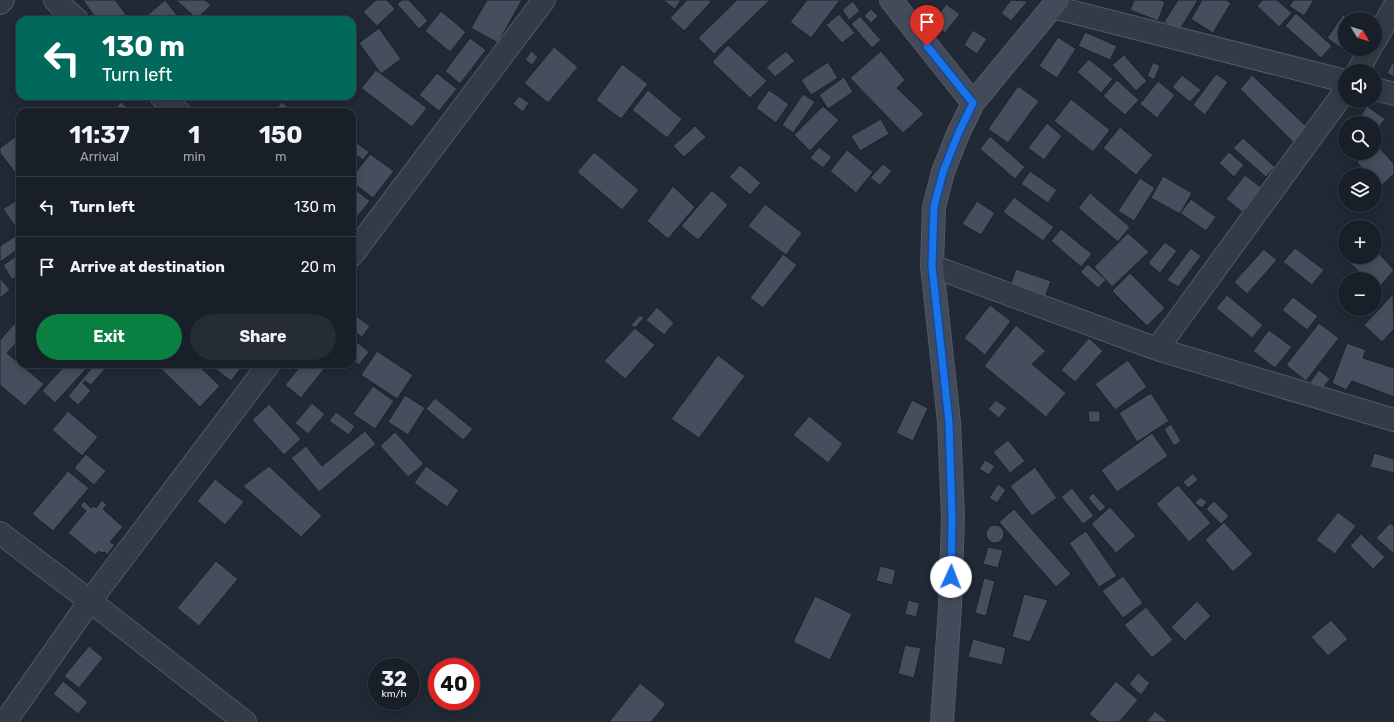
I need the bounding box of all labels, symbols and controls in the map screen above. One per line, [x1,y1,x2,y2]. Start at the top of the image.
pin [910,5,944,46]
icon: arrive [916,11,938,33]
north arrow [1338,12,1382,56]
map controls [1338,12,1382,316]
text: 130 m [102,30,185,63]
icon: left [36,32,88,84]
text: Turn left [102,64,172,86]
button: sound [1338,64,1382,108]
button: search [1338,116,1382,160]
text: 11:37 [69,121,130,149]
text: 1 [188,121,200,149]
text: 150 [259,121,303,149]
text: Arrival [80,149,119,164]
text: min [183,149,206,164]
text: m [275,149,287,164]
button: layers [1338,168,1382,212]
icon: left [36,196,58,218]
text: Turn left [70,198,135,216]
text: 130 m [294,198,336,216]
button: + [1338,220,1382,264]
icon: arrive [36,256,58,278]
text: Arrive at destination [70,258,225,276]
text: 20 m [301,258,336,276]
button: − [1338,272,1382,316]
button: Exit [36,314,182,360]
button: Share [190,314,336,360]
position arrow [930,556,972,598]
speed limit sign: 40 [428,658,480,710]
text: 32 [381,667,407,691]
text: km/h [382,688,406,700]

